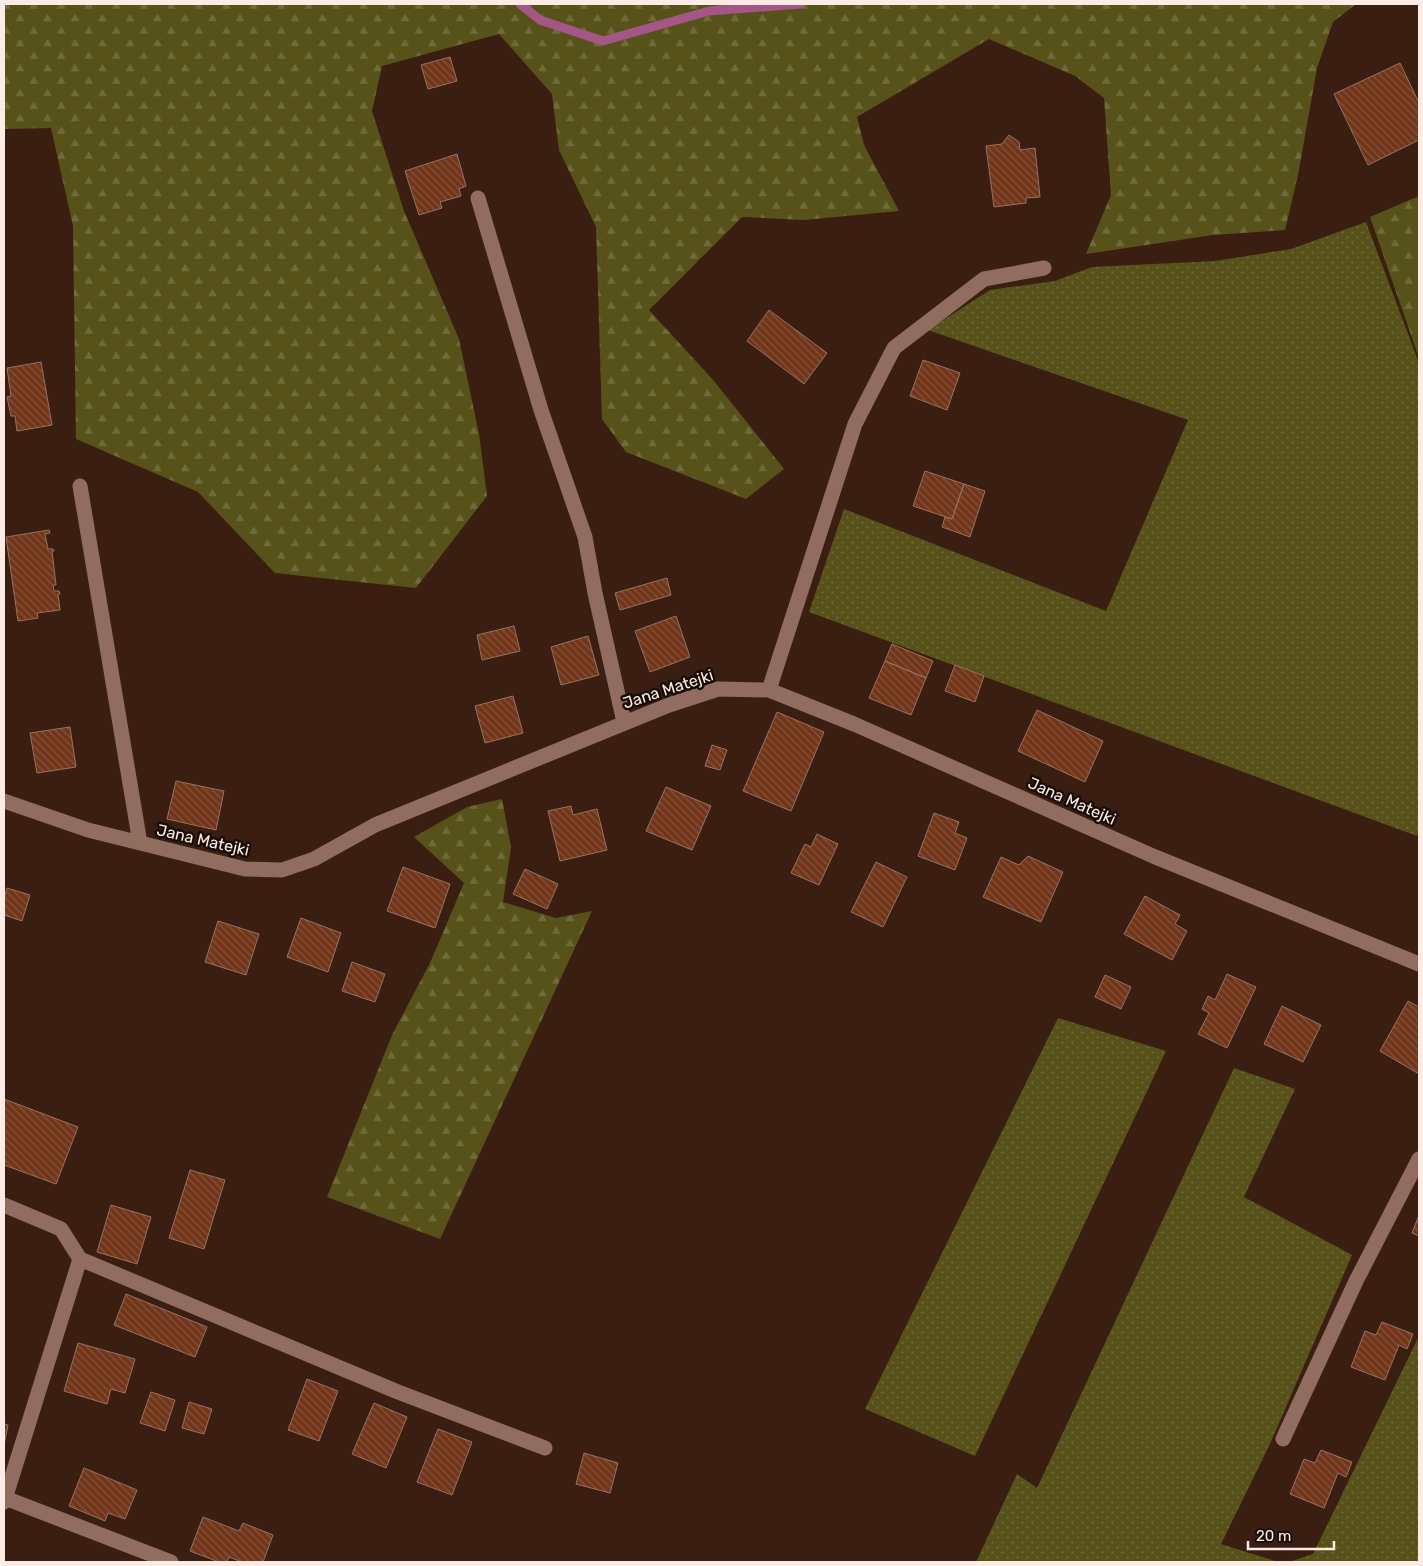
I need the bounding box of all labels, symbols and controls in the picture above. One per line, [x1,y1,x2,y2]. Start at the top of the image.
street label: Jana Matejki [620,665,716,713]
street label: Jana Matejki [1025,773,1119,829]
street label: Jana Matejki [155,820,251,860]
scale bar [1248,1518,1334,1550]
text: 20 m [1256,1527,1291,1545]

